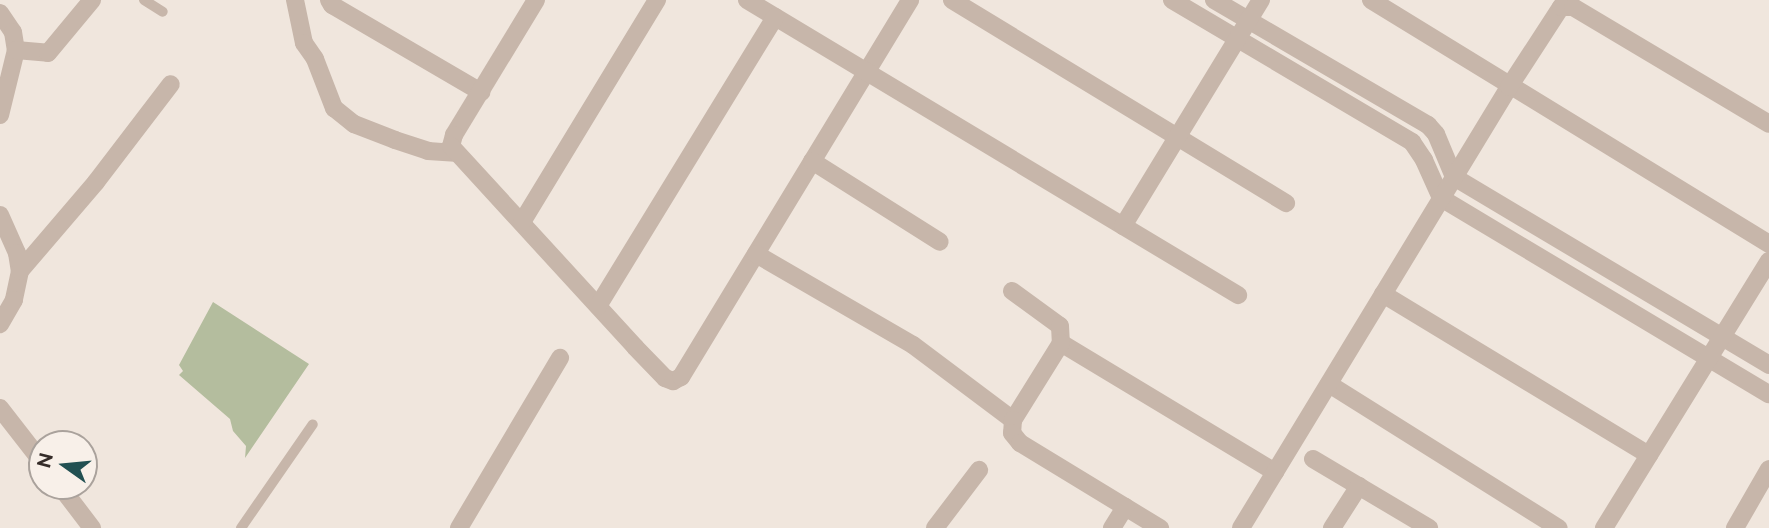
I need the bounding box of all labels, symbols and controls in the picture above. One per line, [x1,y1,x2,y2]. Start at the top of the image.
north arrow [28,430,98,500]
text: N [32,450,57,470]

